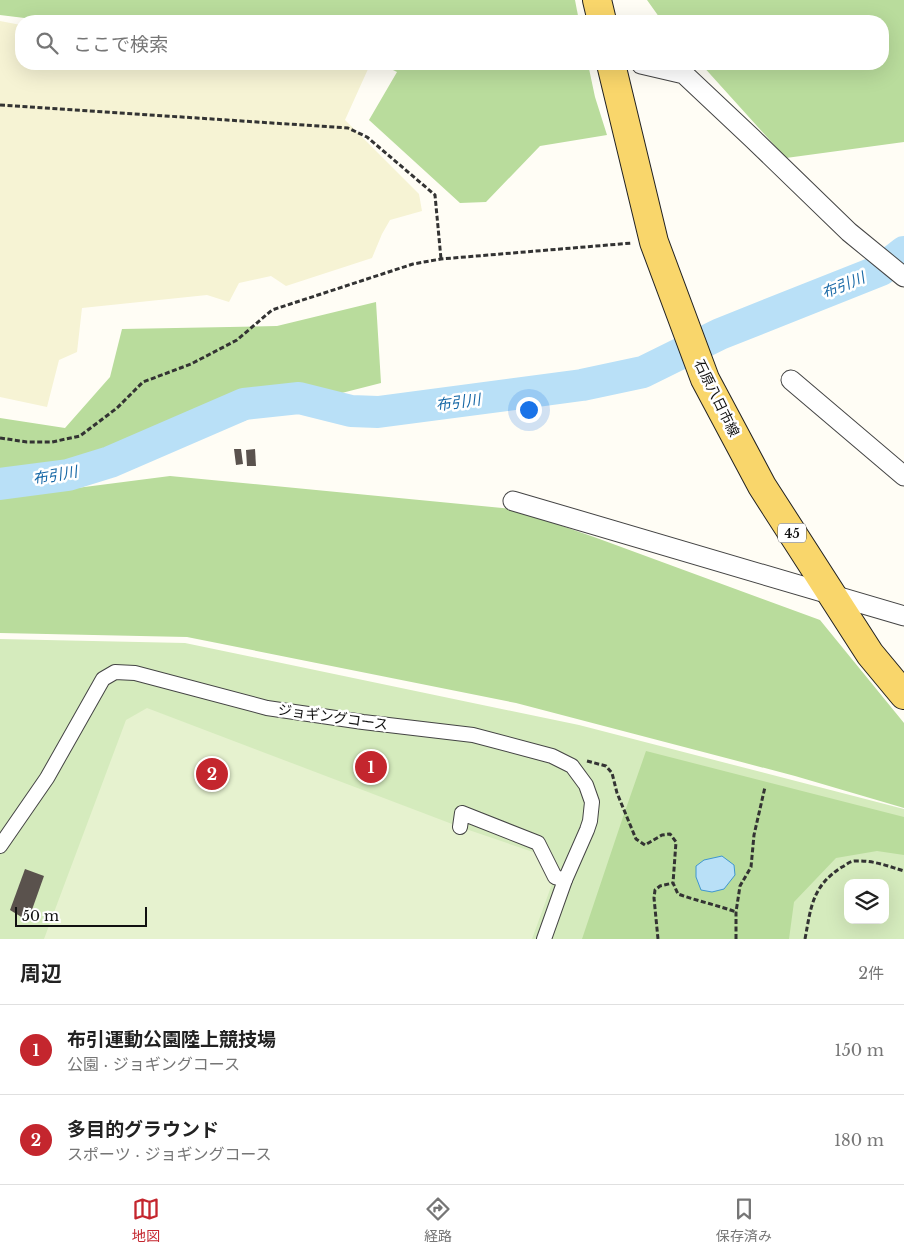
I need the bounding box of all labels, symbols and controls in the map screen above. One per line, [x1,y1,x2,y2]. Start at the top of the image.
search box [15,15,889,70]
icon: search [33,29,61,57]
text: ここで検索 [73,33,168,56]
water label: 布引川 [819,267,869,302]
street label: 石原八日市線 [690,356,744,440]
water label: 布引川 [434,389,484,415]
your location [516,397,542,423]
water label: 布引川 [31,461,81,488]
road number: 45 [778,524,806,542]
street label: ジョギングコース [277,700,389,734]
pin: 1 [355,748,387,786]
pin: 2 [196,755,228,793]
map controls [844,879,889,924]
button: layers [844,879,889,924]
scale bar [15,904,148,927]
text: 50 m [22,907,59,925]
text: 周辺 [20,961,62,987]
text: 2件 [858,963,884,983]
text: 布引運動公園陸上競技場 [67,1028,276,1051]
text: 1 [33,1040,39,1060]
text: 150 m [835,1040,884,1060]
text: 公園 · ジョギングコース [67,1054,240,1074]
text: 多目的グラウンド [67,1118,219,1141]
text: 2 [31,1130,41,1150]
text: 180 m [834,1130,884,1150]
text: スポーツ · ジョギングコース [67,1144,272,1164]
tab: 地図 [132,1195,160,1245]
tab: 経路 [424,1195,452,1245]
tab: 保存済み [716,1195,772,1245]

